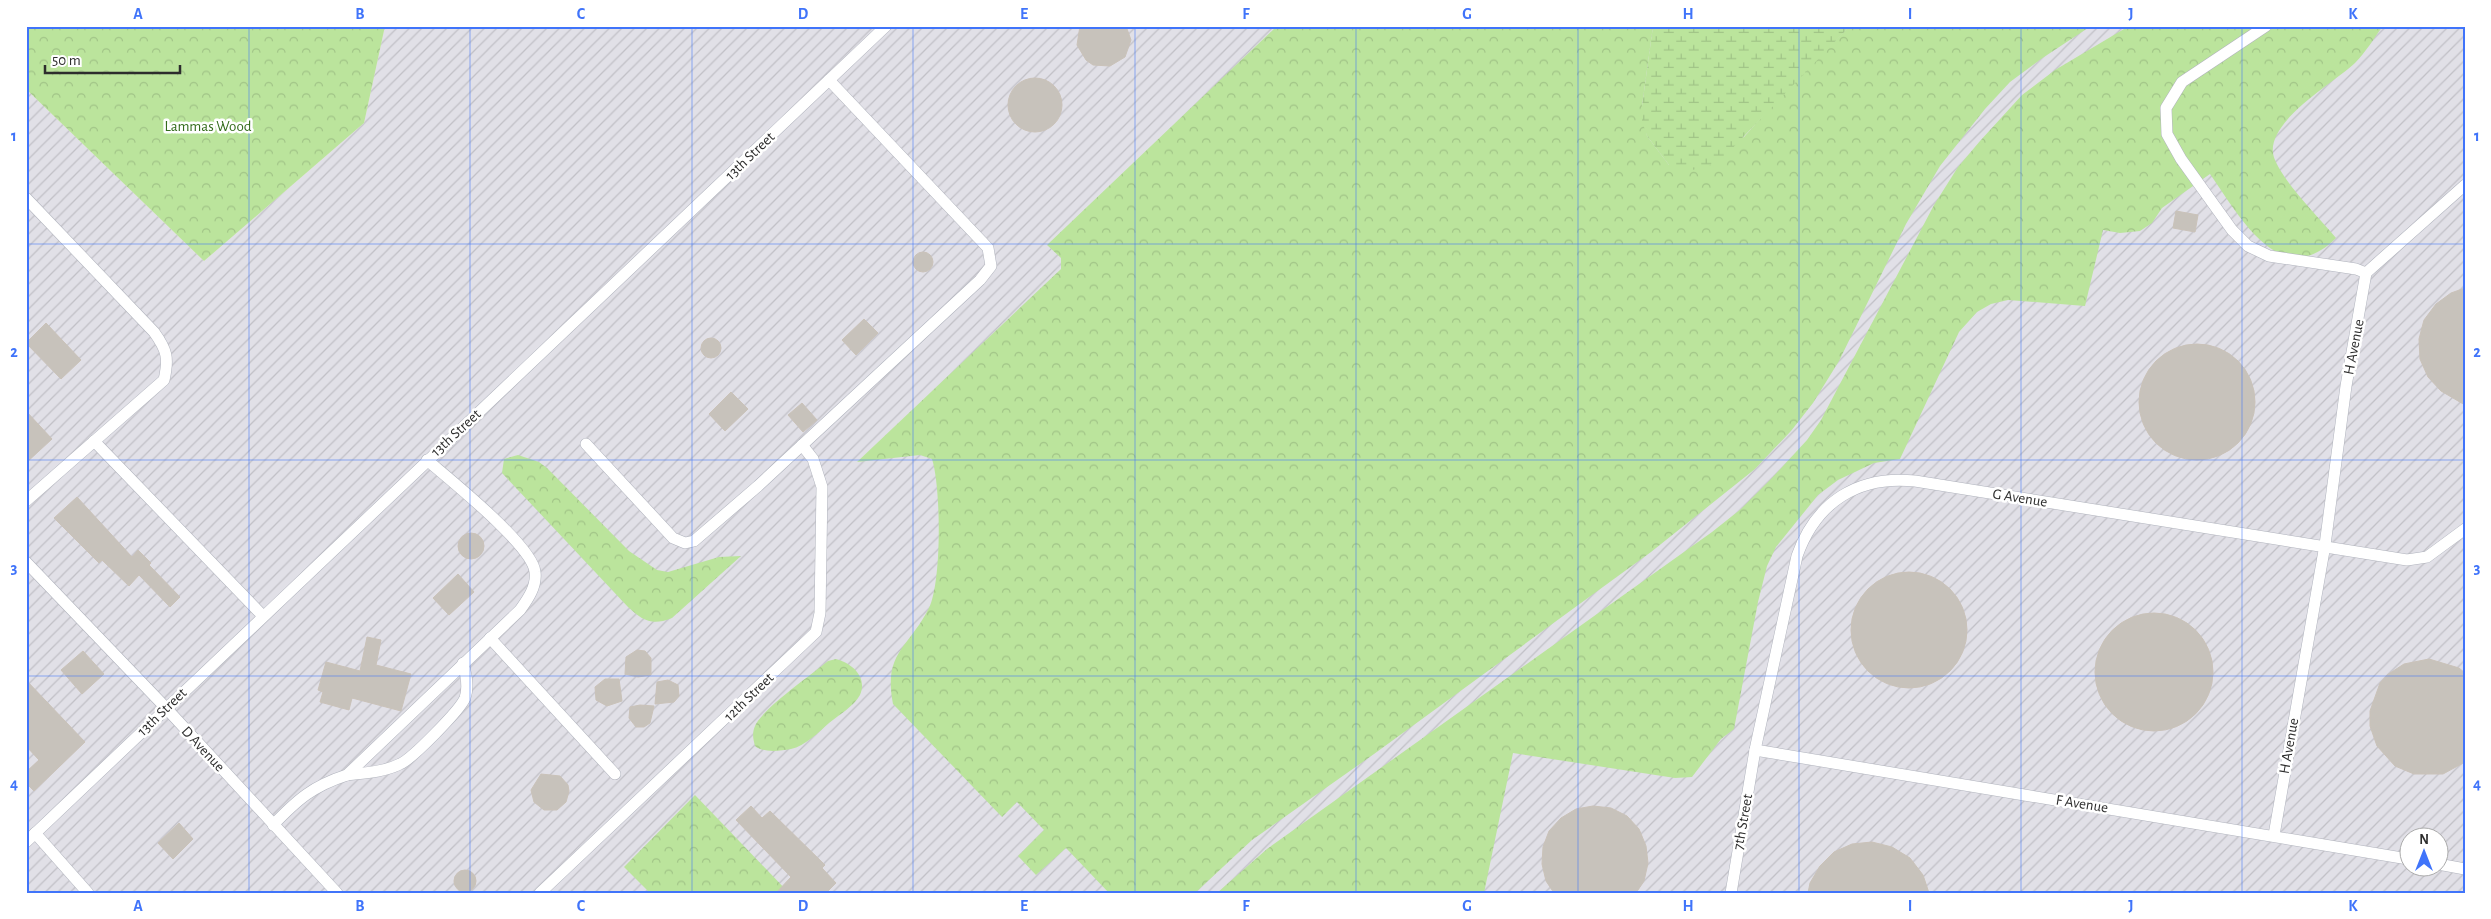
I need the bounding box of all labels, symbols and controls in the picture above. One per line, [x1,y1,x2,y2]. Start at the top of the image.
text: A [133,6,143,22]
text: B [355,6,365,22]
text: C [577,6,586,22]
text: D [798,6,809,22]
text: E [1020,6,1028,22]
text: F [1242,6,1250,22]
text: G [1462,6,1472,22]
text: H [1682,6,1694,22]
text: I [1908,6,1912,22]
text: J [2128,6,2134,22]
text: K [2348,6,2358,22]
scale bar [45,42,180,74]
text: 50 m [52,53,81,68]
park label: Lammas Wood [164,119,252,134]
text: 1 [11,128,17,144]
text: 1 [2474,128,2480,144]
street label: 13th Street [723,129,778,183]
street label: H Avenue [2341,318,2367,376]
text: 2 [10,344,18,360]
text: 2 [2473,344,2481,360]
street label: 13th Street [428,406,484,460]
street label: G Avenue [1992,486,2049,510]
text: 3 [11,560,18,576]
text: 3 [2474,560,2481,576]
street label: 12th Street [721,670,777,724]
street label: 13th Street [135,685,190,739]
street label: H Avenue [2277,717,2301,775]
street label: D Avenue [178,723,228,775]
text: 4 [10,776,18,792]
text: 4 [2473,776,2481,792]
street label: F Avenue [2055,792,2109,816]
street label: 7th Street [1731,793,1755,851]
north arrow [2398,826,2448,876]
text: N [2419,833,2429,847]
text: A [133,898,143,914]
text: B [355,898,365,914]
text: C [577,898,586,914]
text: D [798,898,809,914]
text: E [1020,898,1028,914]
text: F [1242,898,1250,914]
text: G [1462,898,1472,914]
text: H [1682,898,1694,914]
text: I [1908,898,1912,914]
text: J [2128,898,2134,914]
text: K [2348,898,2358,914]

